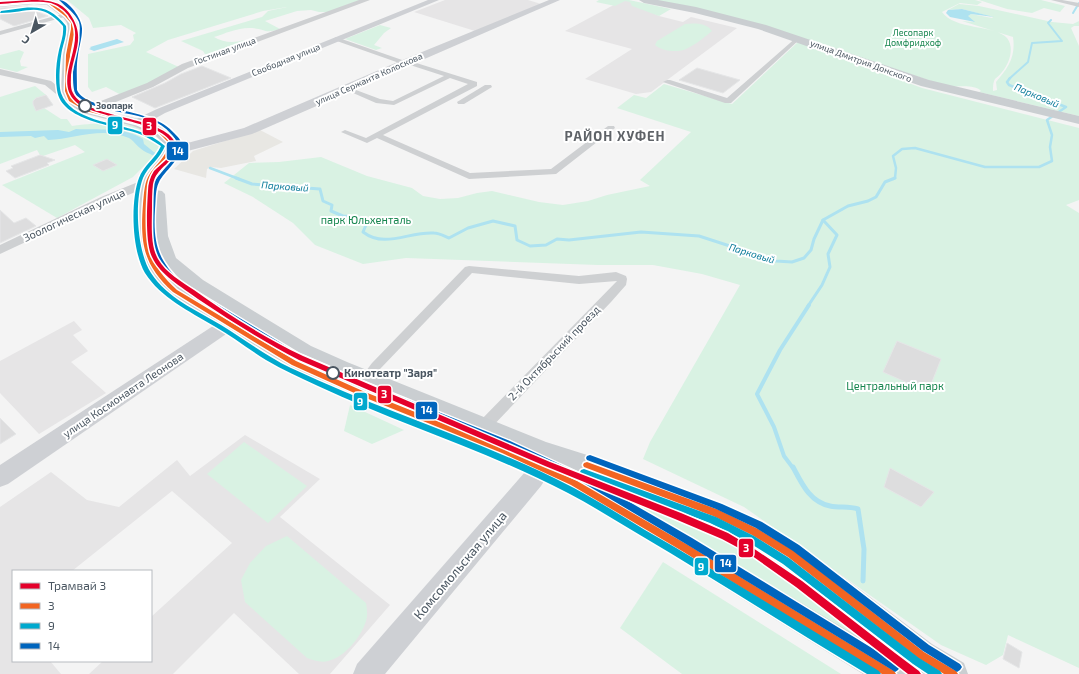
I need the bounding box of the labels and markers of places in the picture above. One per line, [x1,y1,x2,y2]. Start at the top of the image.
marker: Зоопарк [78,99,92,113]
place label: Зоопарк [96,100,133,111]
marker: Кинотеатр "Заря" [326,366,340,380]
place label: Кинотеатр "Заря" [344,366,437,379]

